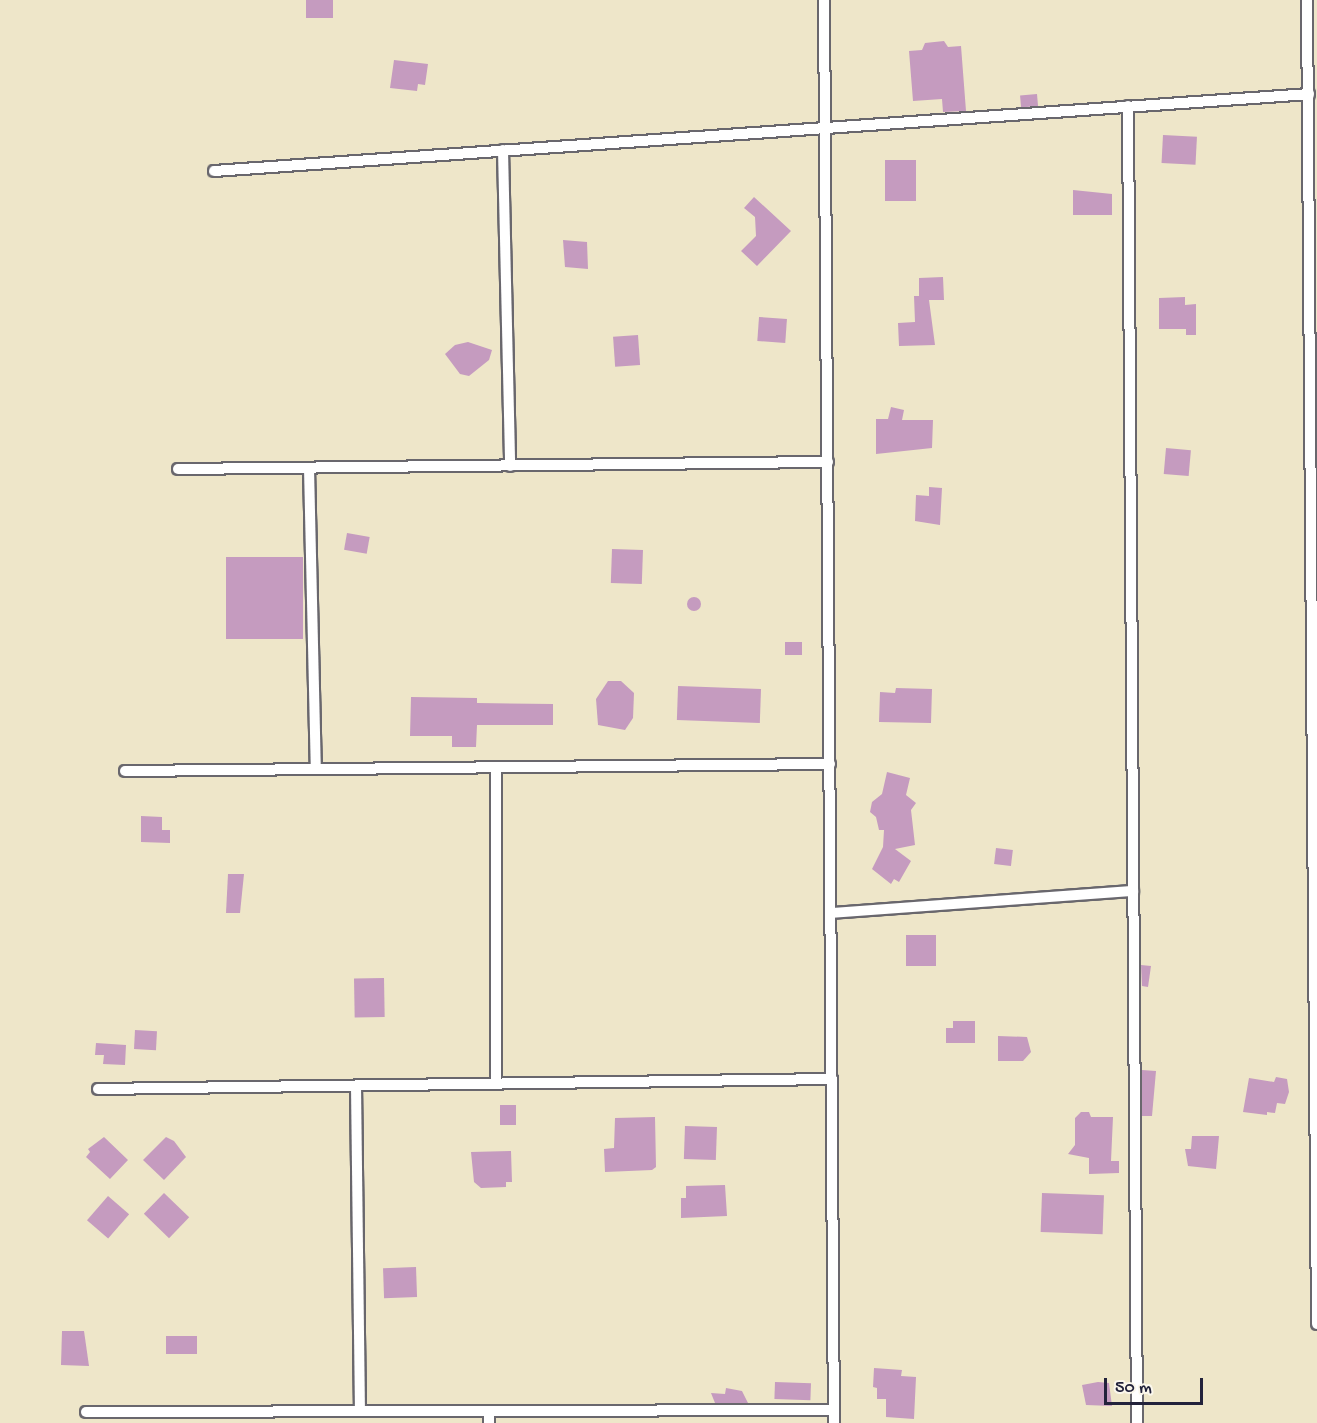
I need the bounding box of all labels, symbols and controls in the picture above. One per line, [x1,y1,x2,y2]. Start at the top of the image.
scale bar [1107,1366,1206,1404]
text: 50 m [1115,1378,1152,1399]

